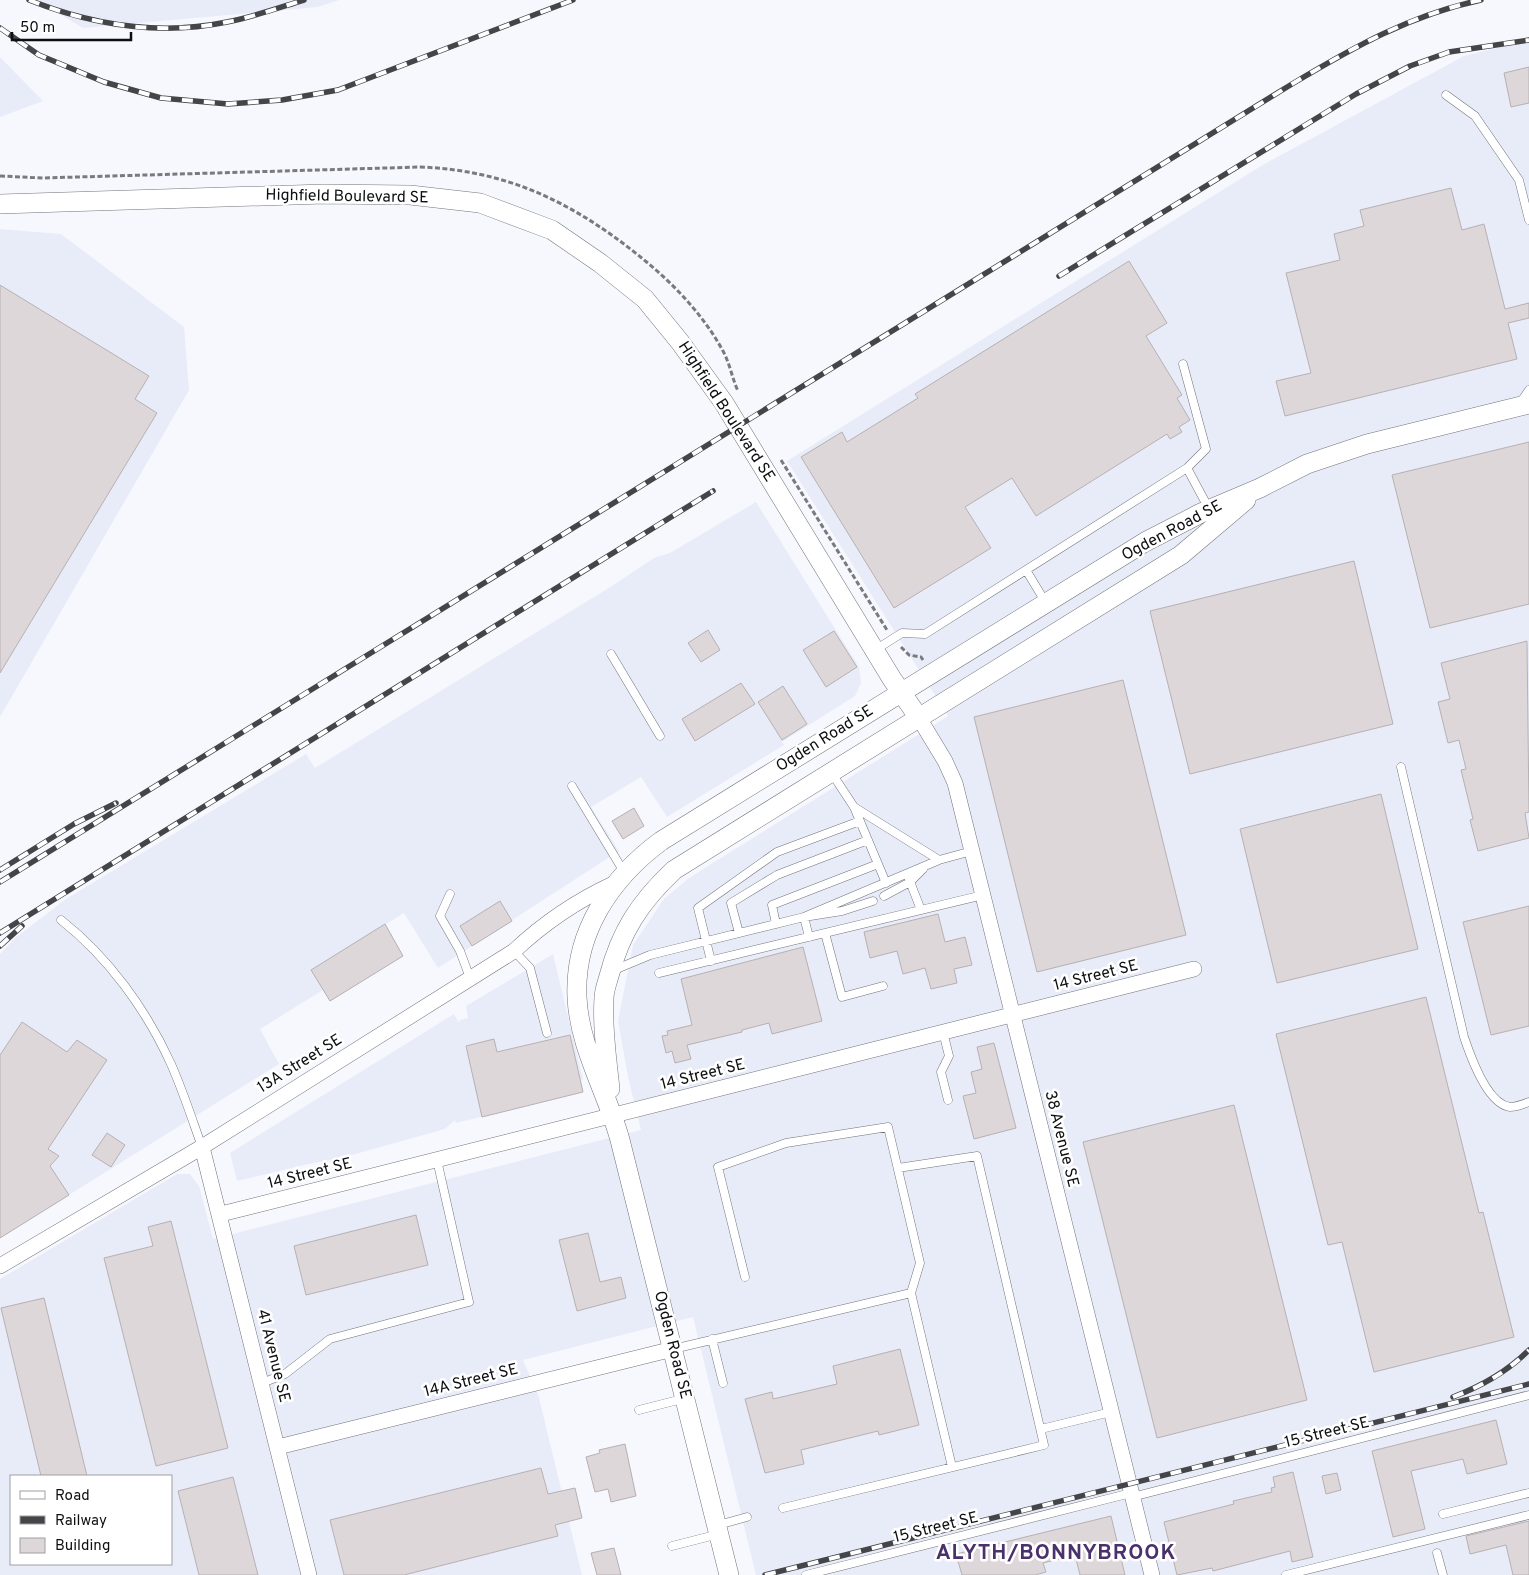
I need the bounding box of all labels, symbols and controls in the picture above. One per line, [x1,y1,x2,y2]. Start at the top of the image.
scale bar [12,10,131,42]
text: 50 m [20,19,55,38]
street label: Highfield Boulevard SE [265,186,429,208]
street label: Highfield Boulevard SE [673,338,779,486]
street label: Ogden Road SE [1118,496,1226,566]
street label: Ogden Road SE [773,701,877,777]
street label: 14 Street SE [1052,956,1140,996]
street label: 13A Street SE [254,1030,346,1098]
street label: 14 Street SE [659,1055,747,1095]
street label: 38 Avenue SE [1039,1089,1083,1189]
street label: 14 Street SE [266,1154,354,1194]
street label: Ogden Road SE [649,1289,695,1401]
street label: 41 Avenue SE [252,1307,294,1405]
street label: 14A Street SE [422,1360,520,1402]
street label: 15 Street SE [1283,1413,1371,1453]
legend [10,1475,172,1565]
text: Road [55,1487,90,1506]
street label: 15 Street SE [892,1508,980,1548]
text: Railway [55,1512,107,1531]
text: Building [55,1537,110,1556]
district label: ALYTH/BONNYBROOK [936,1540,1176,1567]

